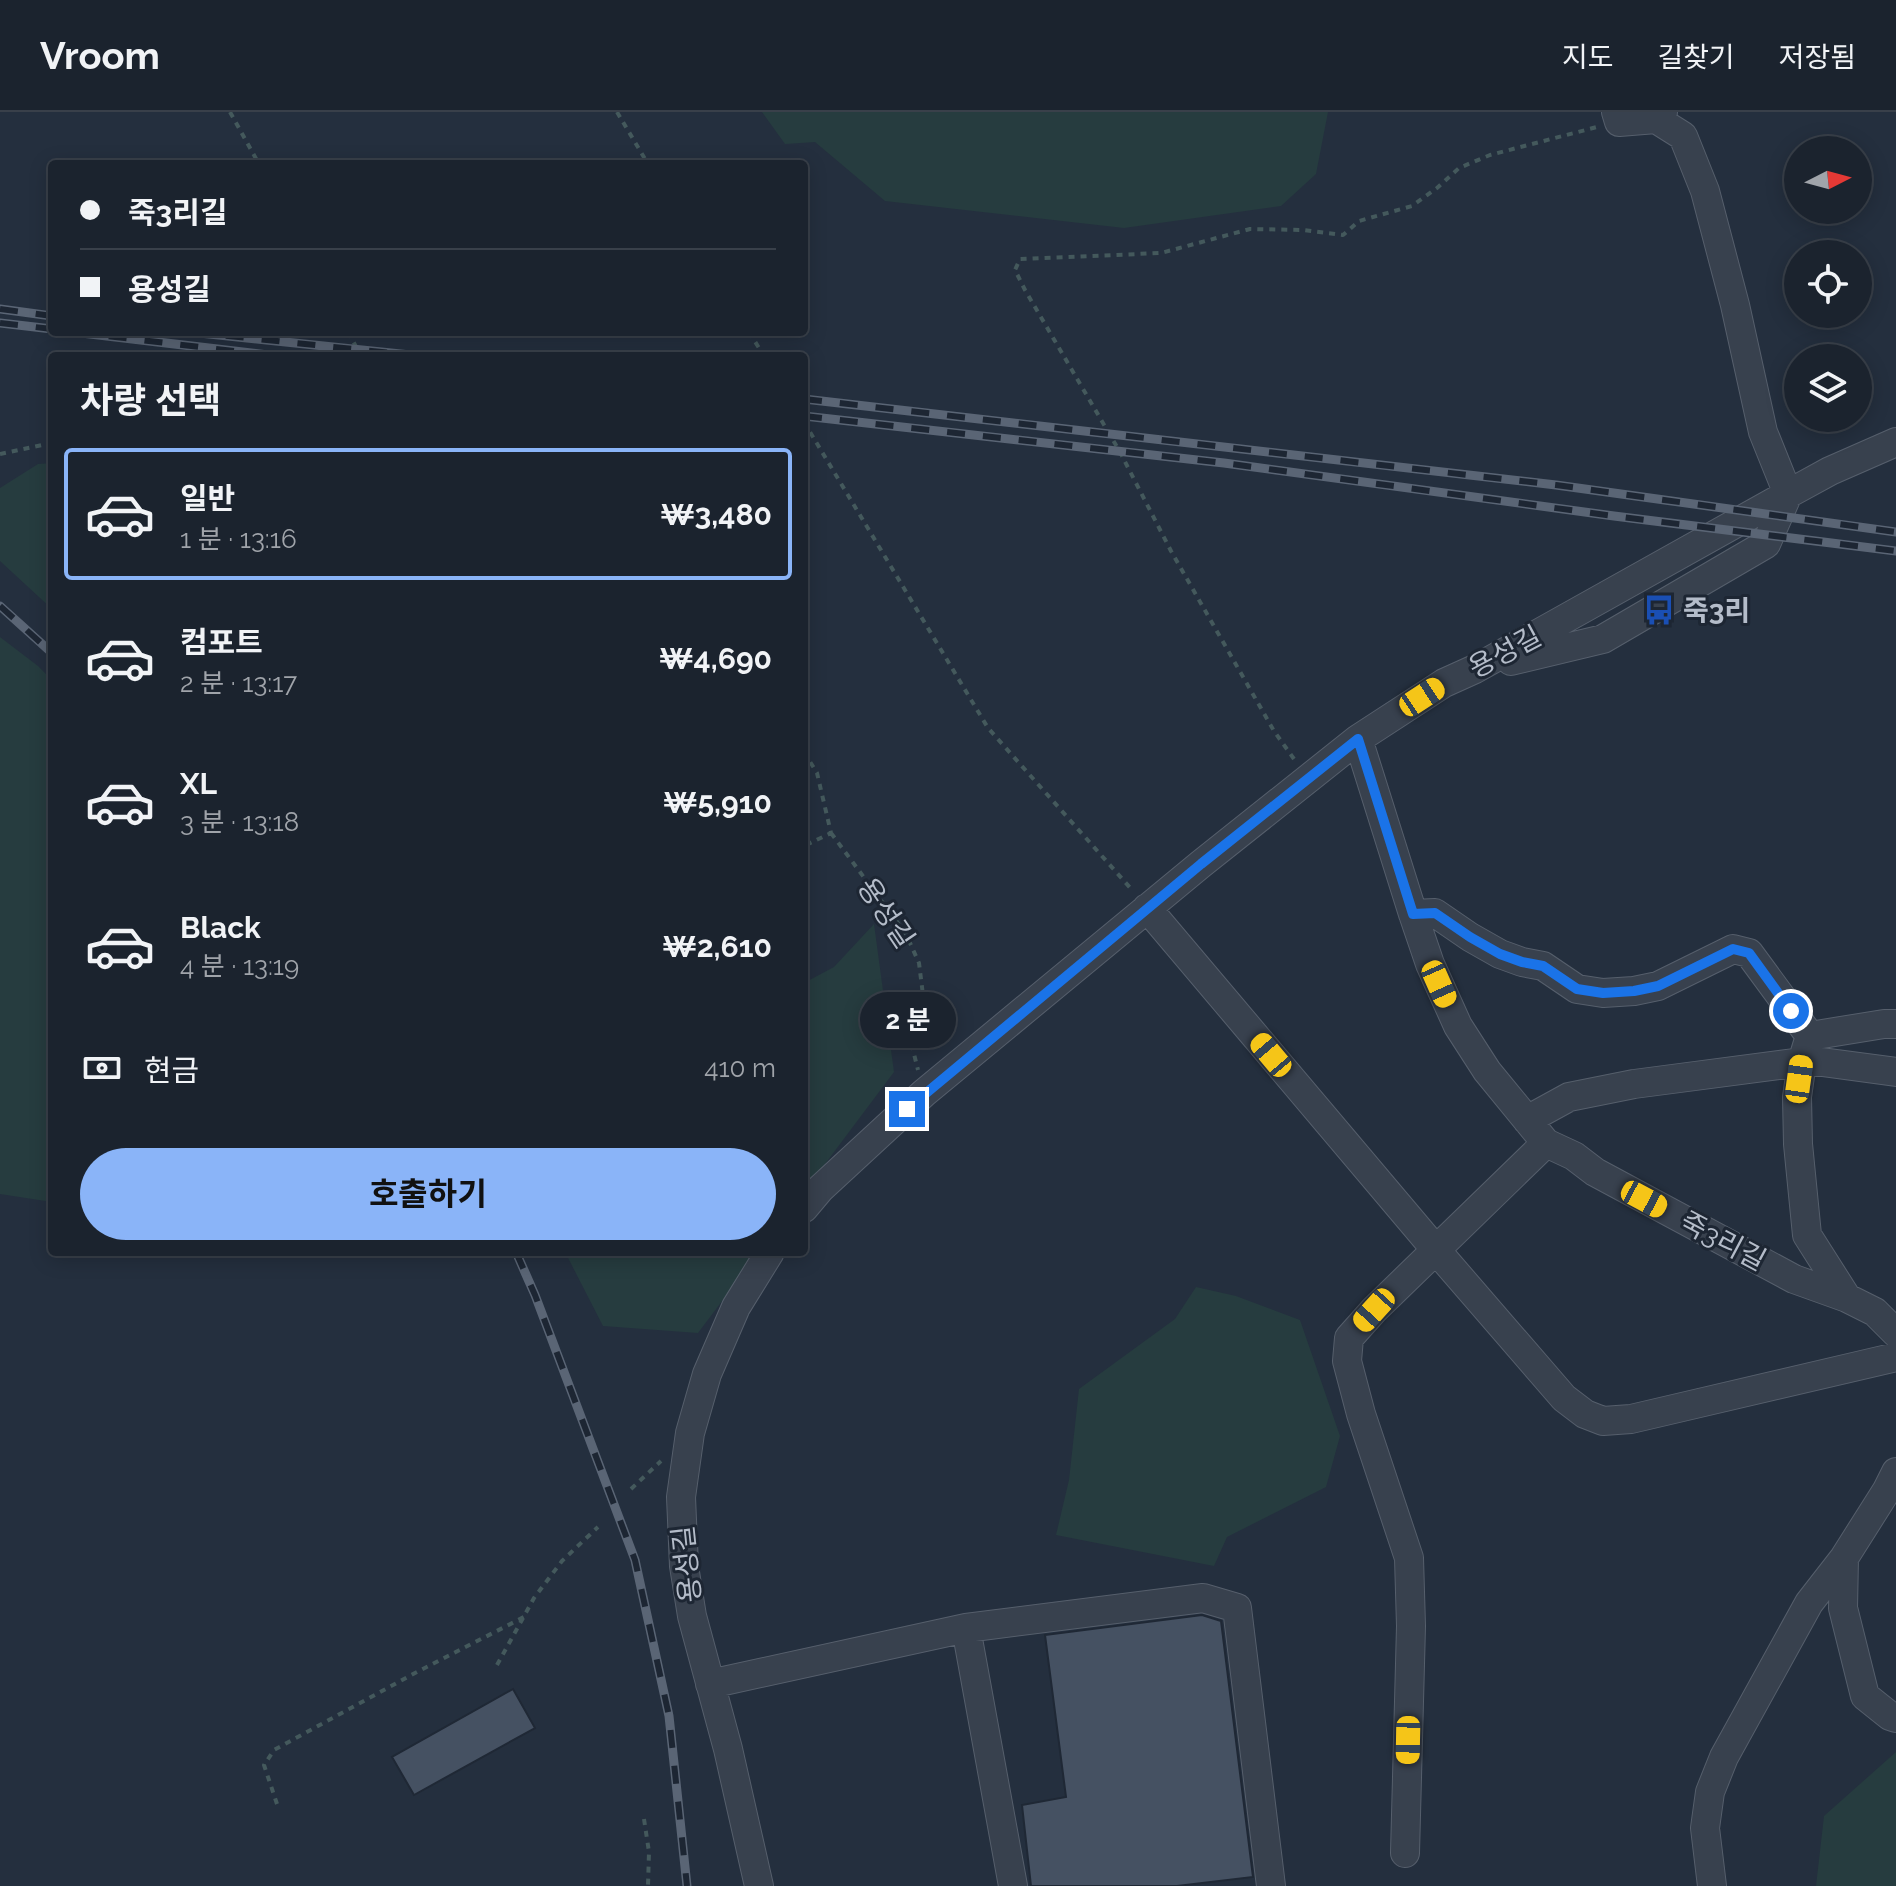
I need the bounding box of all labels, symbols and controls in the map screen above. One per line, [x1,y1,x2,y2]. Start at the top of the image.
text: Vroom [40,33,160,78]
text: 지도 [1562,41,1613,74]
text: 길찾기 [1657,41,1735,74]
text: 저장됨 [1779,41,1856,74]
north arrow [1784,136,1872,224]
map controls [1784,136,1872,432]
text: 죽3리길 [128,195,228,230]
button: locate [1784,240,1872,328]
text: 용성길 [128,272,211,307]
button: layers [1784,344,1872,432]
text: 차량 선택 [80,379,221,421]
icon: car [84,478,156,550]
text: 일반 [180,481,235,516]
text: ₩3,480 [660,497,772,532]
text: 1 분 · 13:16 [180,524,297,554]
bus stop icon: 죽3리 [1642,593,1676,627]
place label: 죽3리 [1683,594,1750,627]
street label: 용성길 [1463,619,1547,685]
icon: car [84,622,156,694]
text: 컴포트 [180,625,263,660]
text: ₩4,690 [659,641,772,676]
text: 2 분 · 13:17 [180,668,297,698]
car [1395,674,1449,720]
icon: car [84,766,156,838]
text: XL [180,766,217,801]
text: ₩5,910 [663,785,772,820]
text: 3 분 · 13:18 [180,807,299,837]
street label: 용성길 [851,872,921,954]
icon: car [84,910,156,982]
text: Black [180,910,261,945]
text: ₩2,610 [662,929,772,964]
text: 4 분 · 13:19 [180,951,299,981]
car [1418,957,1460,1011]
callout: 2 분 [859,993,955,1049]
route start [1773,993,1809,1029]
text: 2 분 [886,1005,930,1035]
car [1246,1029,1296,1081]
icon: cash [80,1046,124,1090]
text: 현금 [144,1053,199,1088]
text: 410 m [704,1053,776,1083]
car [1784,1054,1814,1104]
route end [889,1091,925,1127]
button: 호출하기 [80,1148,776,1240]
car [1617,1177,1671,1221]
street label: 죽3리길 [1675,1205,1771,1277]
car [1349,1284,1399,1336]
street label: 용성길 [667,1524,707,1604]
car [1396,1716,1420,1764]

